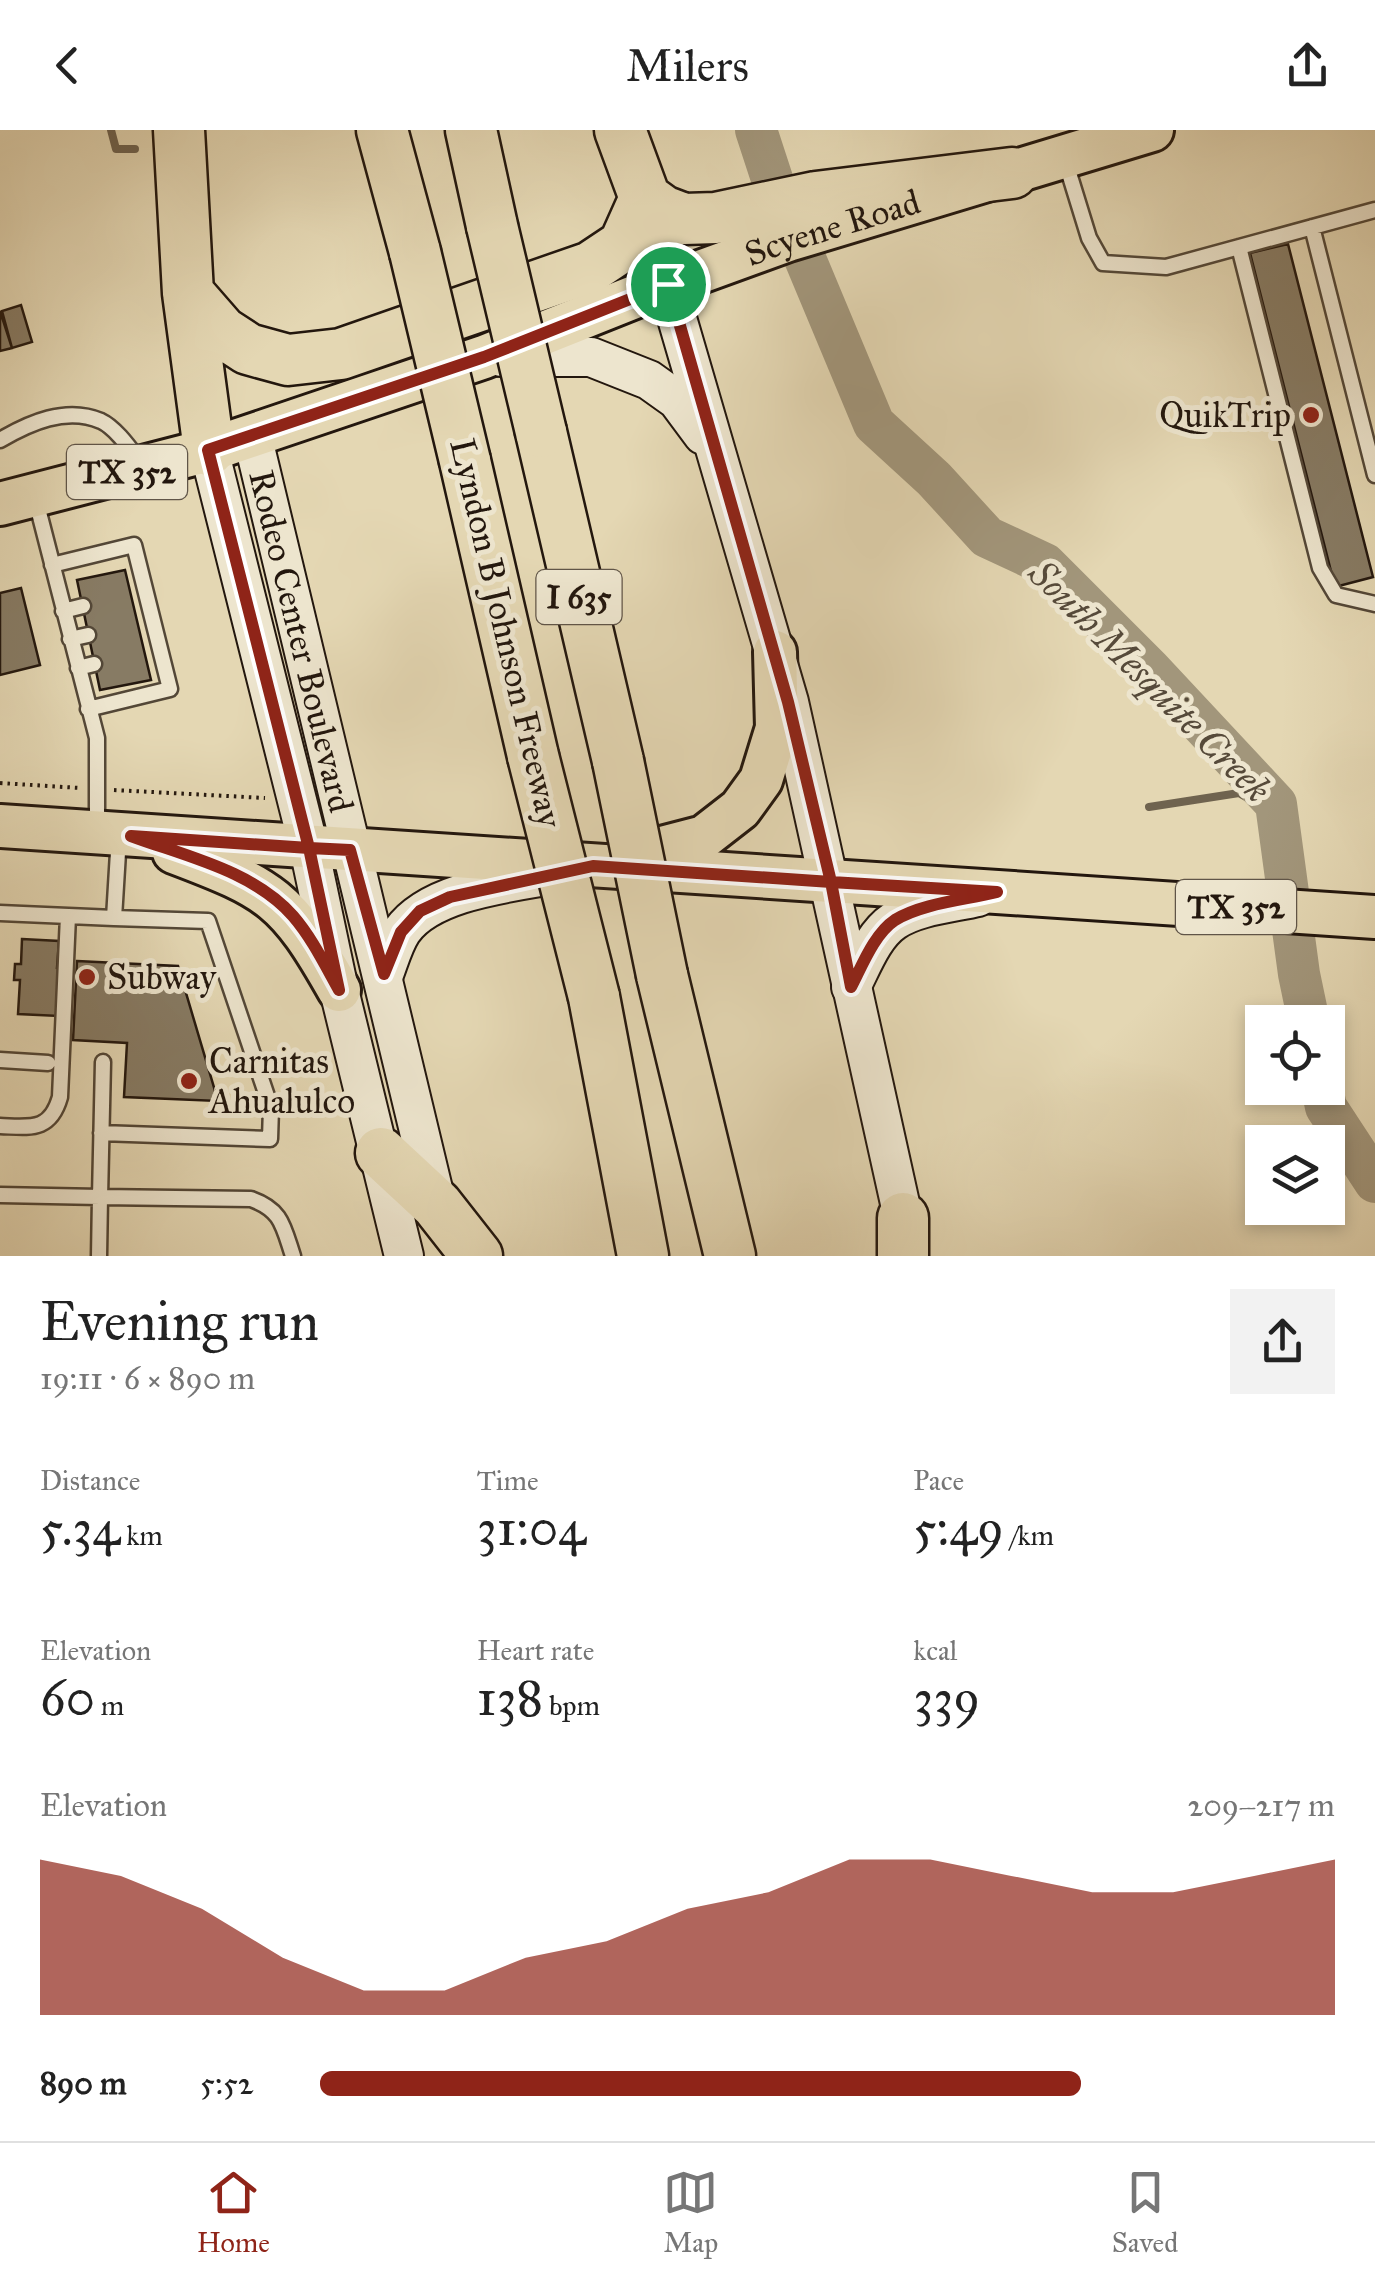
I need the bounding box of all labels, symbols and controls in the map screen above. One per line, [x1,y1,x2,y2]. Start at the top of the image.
icon: back [40,38,95,93]
text: Milers [626,38,749,93]
icon: share [1280,38,1335,93]
street label: Scyene Road [739,180,925,275]
pin [626,242,711,327]
icon: arrive [641,257,696,312]
place label: QuikTrip [1159,394,1291,437]
marker: QuikTrip [1300,404,1322,426]
street label: Lyndon B Johnson Freeway [440,434,572,832]
road number: TX 352 [67,445,187,499]
street label: Rodeo Center Boulevard [240,466,363,817]
water label: South Mesquite Creek [1019,550,1281,812]
road number: I 635 [536,570,622,624]
road number: TX 352 [1176,880,1296,934]
place label: Subway [107,956,217,999]
marker: Subway [76,966,98,988]
map controls [1245,1005,1345,1225]
button: locate [1245,1005,1345,1105]
place label: Carnitas Ahualulco [207,1040,355,1123]
marker: Carnitas Ahualulco [178,1070,200,1092]
button: layers [1245,1125,1345,1225]
text: Evening run [40,1288,319,1355]
button: share [1230,1289,1335,1394]
text: 19:11 · 6 × 890 m [40,1359,255,1398]
text: Distance [40,1463,140,1498]
text: Time [477,1463,539,1498]
text: Pace [913,1463,964,1498]
text: 5.34 [40,1498,120,1559]
text: 31:04 [477,1498,586,1559]
text: 5:49 [913,1498,1004,1559]
text: km [120,1518,163,1553]
text: /km [1004,1518,1054,1553]
text: Elevation [40,1633,151,1668]
text: Heart rate [477,1633,594,1668]
text: kcal [913,1633,957,1668]
text: 60 [40,1668,95,1729]
text: 138 [477,1668,543,1729]
text: 339 [913,1668,980,1729]
text: m [95,1688,124,1723]
text: bpm [543,1688,600,1723]
text: Elevation [40,1786,167,1825]
text: 209–217 m [1187,1786,1335,1825]
text: 890 m [40,2064,127,2103]
text: 5:52 [200,2064,254,2103]
tab: Home [197,2165,270,2260]
tab: Map [663,2165,718,2260]
tab: Saved [1112,2165,1178,2260]

